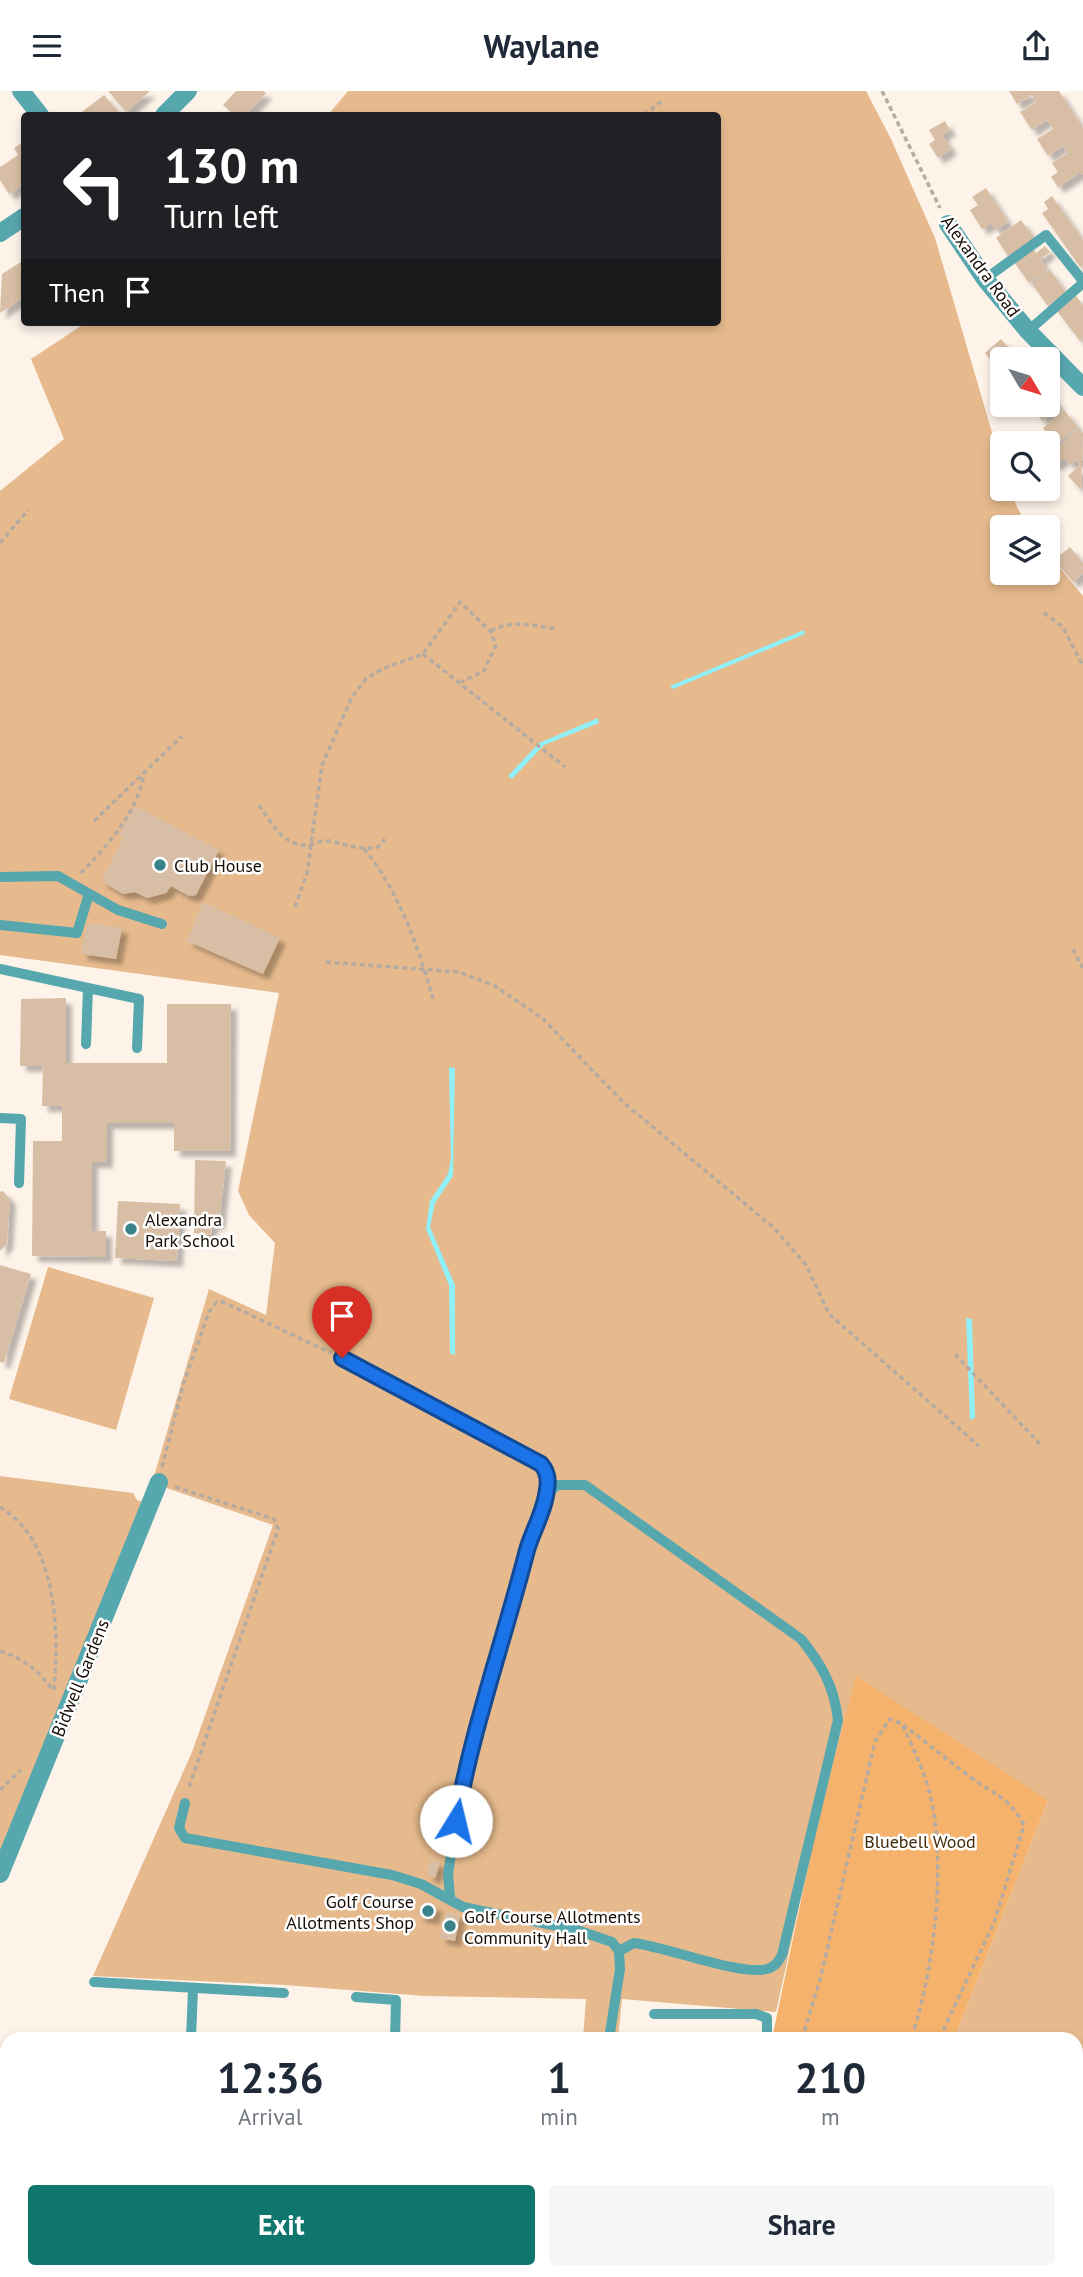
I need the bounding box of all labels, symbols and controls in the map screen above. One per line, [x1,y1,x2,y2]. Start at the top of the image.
text: Waylane [483,25,600,67]
icon: menu [28,27,66,65]
icon: share [1017,27,1055,65]
text: 130 m [164,133,299,197]
icon: left [49,140,140,231]
text: Turn left [164,195,279,237]
street label: Alexandra Road [936,211,1026,321]
icon: arrive [119,273,157,311]
text: Then [49,276,105,309]
north arrow [990,347,1060,417]
map controls [990,347,1060,585]
button: search [990,431,1060,501]
button: layers [990,515,1060,585]
place label: Club House [174,854,262,877]
marker: Club House [152,857,168,873]
place label: Alexandra Park School [145,1208,235,1252]
marker: Alexandra Park School [123,1221,139,1237]
pin [312,1286,372,1358]
icon: arrive [323,1297,361,1335]
street label: Bidwell Gardens [46,1616,114,1740]
position arrow [419,1784,493,1858]
park label: Bluebell Wood [864,1830,976,1853]
place label: Golf Course Allotments Shop [286,1890,414,1934]
marker: Golf Course Allotments Shop [420,1903,436,1919]
place label: Golf Course Allotments Community Hall [464,1905,641,1949]
marker: Golf Course Allotments Community Hall [442,1918,458,1934]
text: 12:36 [217,2050,323,2105]
text: 1 [547,2050,571,2105]
text: 210 [795,2050,866,2105]
text: Arrival [238,2102,302,2131]
text: min [540,2102,578,2131]
text: m [821,2102,840,2131]
button: Exit [28,2185,535,2265]
button: Share [549,2185,1055,2265]

